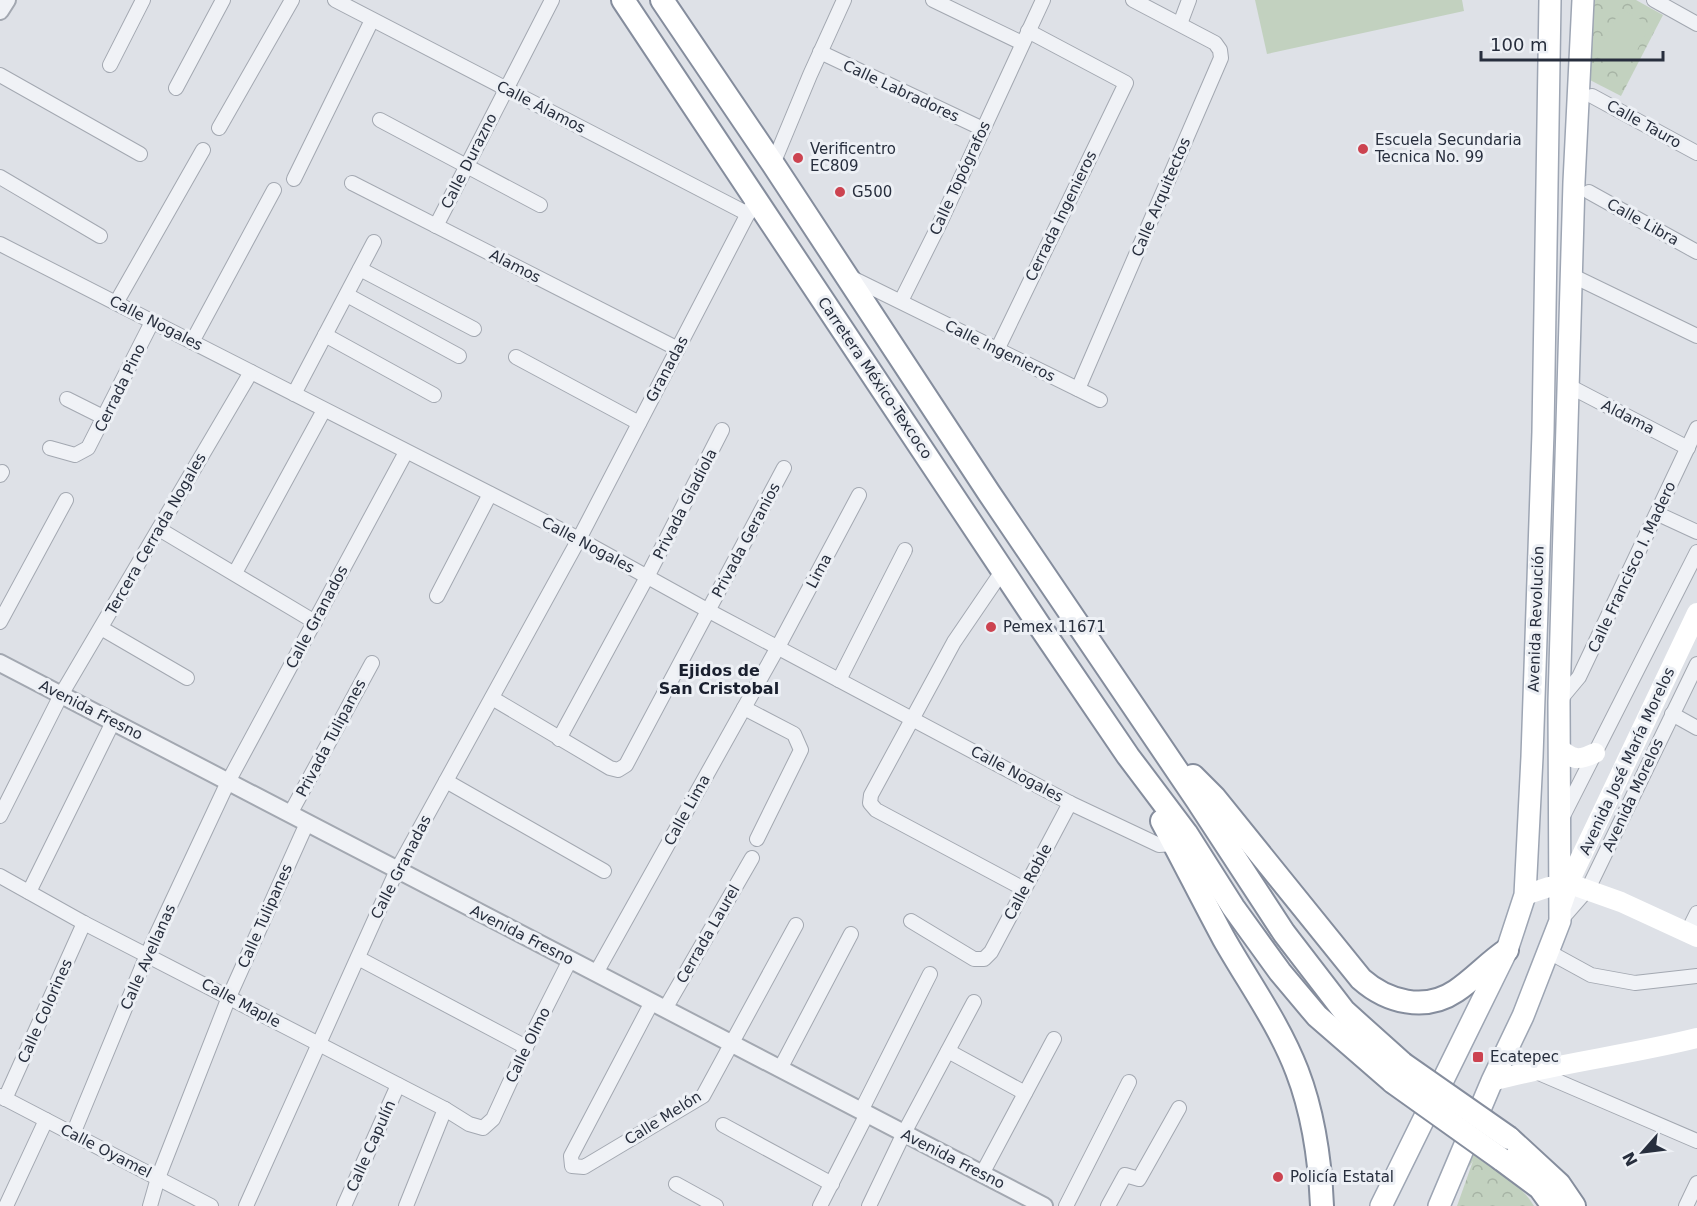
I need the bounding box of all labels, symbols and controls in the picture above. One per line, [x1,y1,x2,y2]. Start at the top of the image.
scale bar [1481,24,1662,62]
text: 100 m [1490,34,1548,55]
street label: Calle Labradores [840,56,962,126]
street label: Calle Álamos [494,76,589,137]
street label: Calle Tauro [1604,96,1684,152]
street label: Calle Durazno [437,110,501,212]
street label: Calle Topógrafos [926,118,994,238]
place label: Escuela Secundaria Tecnica No. 99 [1374,131,1522,166]
street label: Calle Arquitectos [1128,135,1194,259]
place label: Verificentro EC809 [810,140,896,175]
marker: Escuela Secundaria Tecnica No. 99 [1356,142,1370,156]
street label: Cerrada Ingenieros [1022,148,1100,284]
marker: Verificentro EC809 [791,151,805,165]
place label: G500 [852,183,892,201]
marker: G500 [833,185,847,199]
street label: Calle Libra [1604,195,1682,249]
street label: Alamos [486,245,544,287]
street label: Calle Nogales [106,292,206,354]
street label: Carretera México-Texcoco [814,294,936,462]
street label: Calle Ingenieros [942,317,1058,386]
street label: Granadas [642,333,692,405]
street label: Cerrada Pino [91,341,149,435]
street label: Aldama [1599,396,1657,438]
street label: Privada Gladiola [649,446,721,562]
street label: Tercera Cerrada Nogales [102,450,210,619]
street label: Privada Geranios [708,479,784,601]
street label: Calle Francisco I. Madero [1584,479,1680,655]
street label: Calle Nogales [539,513,638,577]
street label: Avenida Revolución [1524,546,1548,692]
street label: Lima [803,551,835,591]
street label: Calle Granados [282,562,352,672]
place label: Pemex 11671 [1003,618,1106,636]
marker: Pemex 11671 [984,620,998,634]
district label: Ejidos de San Cristobal [659,661,779,698]
street label: Avenida José María Morelos [1576,664,1679,858]
street label: Avenida Fresno [36,676,146,744]
street label: Privada Tulipanes [292,676,370,800]
street label: Avenida Morelos [1599,735,1667,855]
street label: Calle Nogales [968,742,1067,806]
street label: Calle Lima [660,771,714,849]
street label: Calle Granadas [367,812,435,922]
street label: Calle Roble [1000,841,1056,923]
street label: Calle Tulipanes [234,861,296,971]
street label: Cerrada Laurel [673,882,743,986]
street label: Calle Avellanas [117,901,179,1013]
street label: Avenida Fresno [467,901,577,969]
street label: Calle Colorines [14,956,76,1066]
street label: Calle Maple [198,975,284,1031]
street label: Calle Olmo [502,1004,554,1086]
place label: Ecatepec [1490,1048,1559,1066]
marker: Ecatepec [1471,1050,1485,1064]
street label: Calle Melón [621,1087,705,1149]
street label: Calle Capulín [343,1097,399,1195]
street label: Calle Oyamel [57,1120,155,1182]
north arrow [1613,1122,1673,1182]
street label: Avenida Fresno [898,1125,1008,1193]
text: N [1619,1148,1642,1169]
place label: Policía Estatal [1290,1168,1394,1186]
marker: Policía Estatal [1271,1170,1285,1184]

